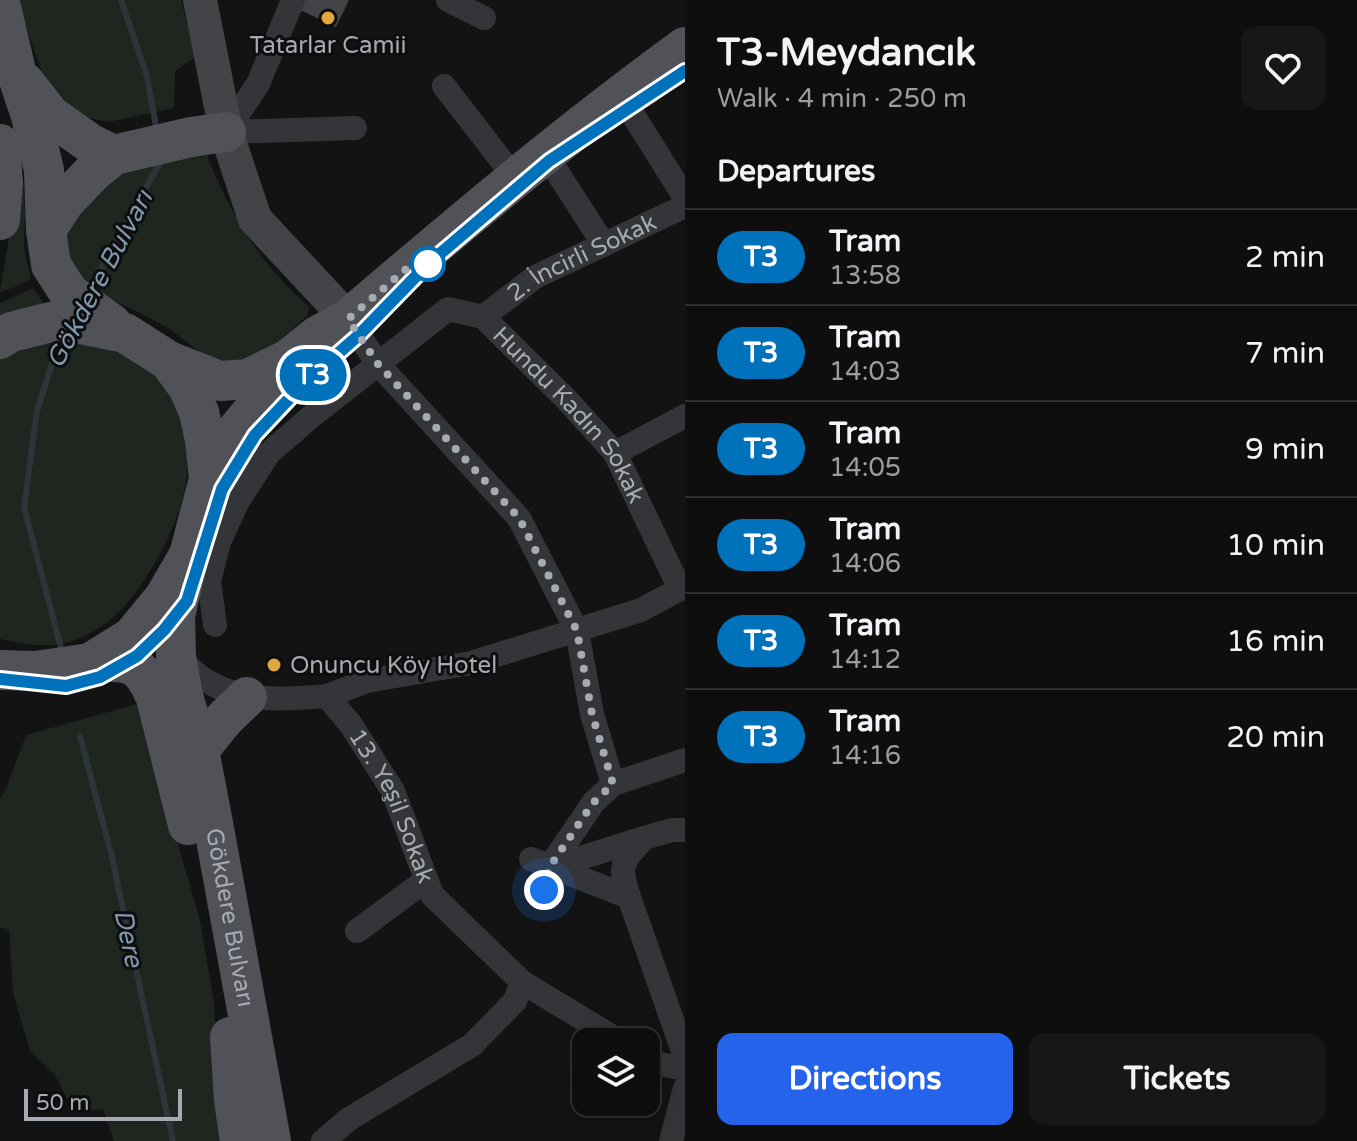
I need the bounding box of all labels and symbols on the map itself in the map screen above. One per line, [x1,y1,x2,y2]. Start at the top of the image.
marker: Tatarlar Camii [319,9,337,27]
place label: Tatarlar Camii [250,31,406,60]
water label: Gökdere Bulvarı [40,184,160,373]
street label: 2. İncirli Sokak [501,208,661,308]
unlabelled marker [411,247,445,281]
street label: Hundu Kadın Sokak [486,321,651,508]
line badge: T3 [277,349,349,401]
place label: Onuncu Köy Hotel [290,651,497,680]
marker: Onuncu Köy Hotel [265,656,283,674]
street label: 13. Yeşil Sokak [342,723,440,887]
street label: Gökdere Bulvarı [199,826,260,1010]
your location [524,870,564,910]
water label: Dere [107,906,150,971]
scale bar [24,1085,182,1121]

